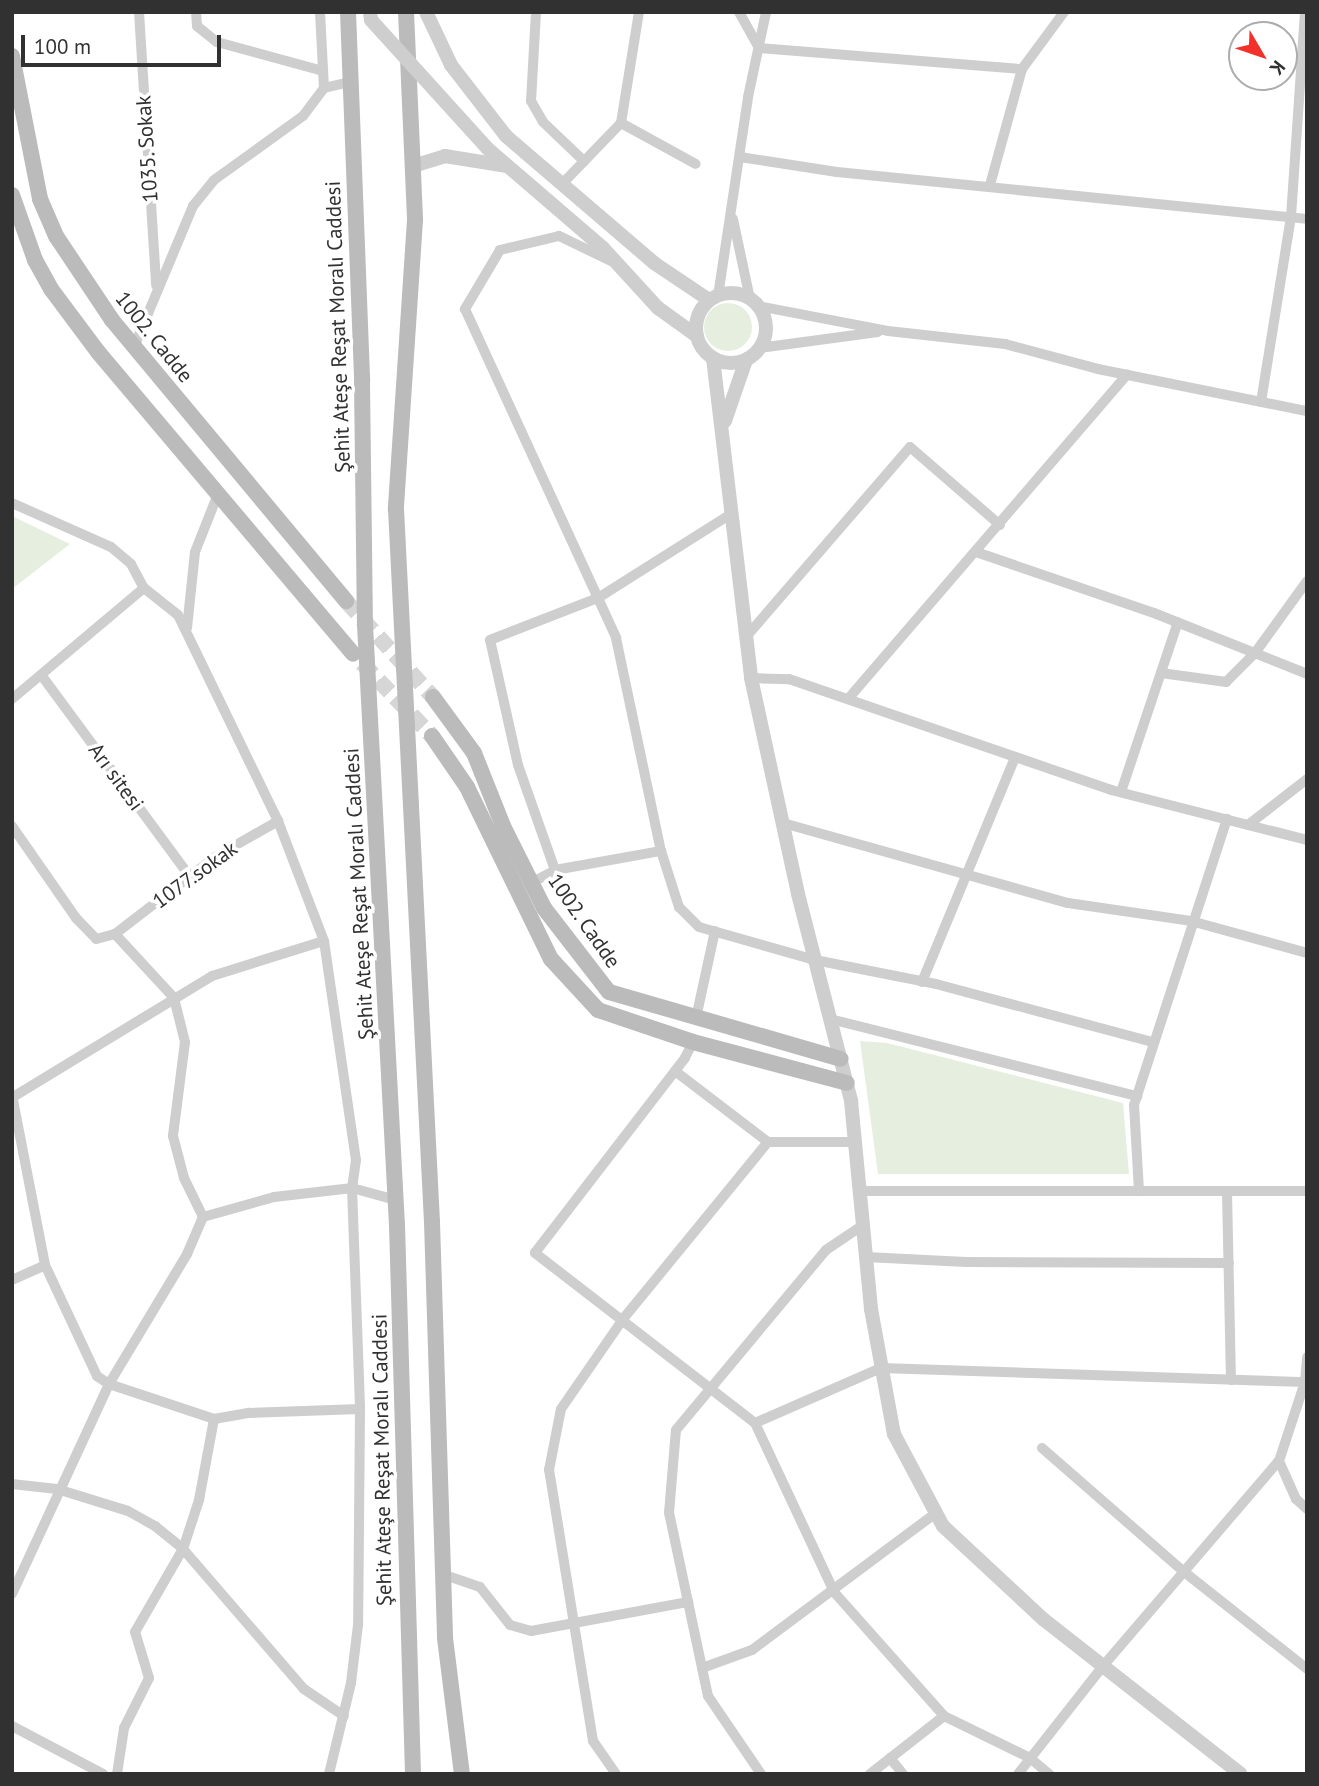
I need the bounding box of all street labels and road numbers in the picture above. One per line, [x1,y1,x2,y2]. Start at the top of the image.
street label: 1035. Sokak [131,94,163,204]
street label: Şehit Ateşe Reşat Moralı Caddesi [320,180,356,474]
street label: 1002. Cadde [109,286,199,388]
street label: Arı sitesi [83,738,149,816]
street label: Şehit Ateşe Reşat Moralı Caddesi [339,747,379,1041]
street label: 1077.sokak [148,836,242,914]
street label: 1002. Cadde [542,868,626,974]
street label: Şehit Ateşe Reşat Moralı Caddesi [367,1313,397,1607]

